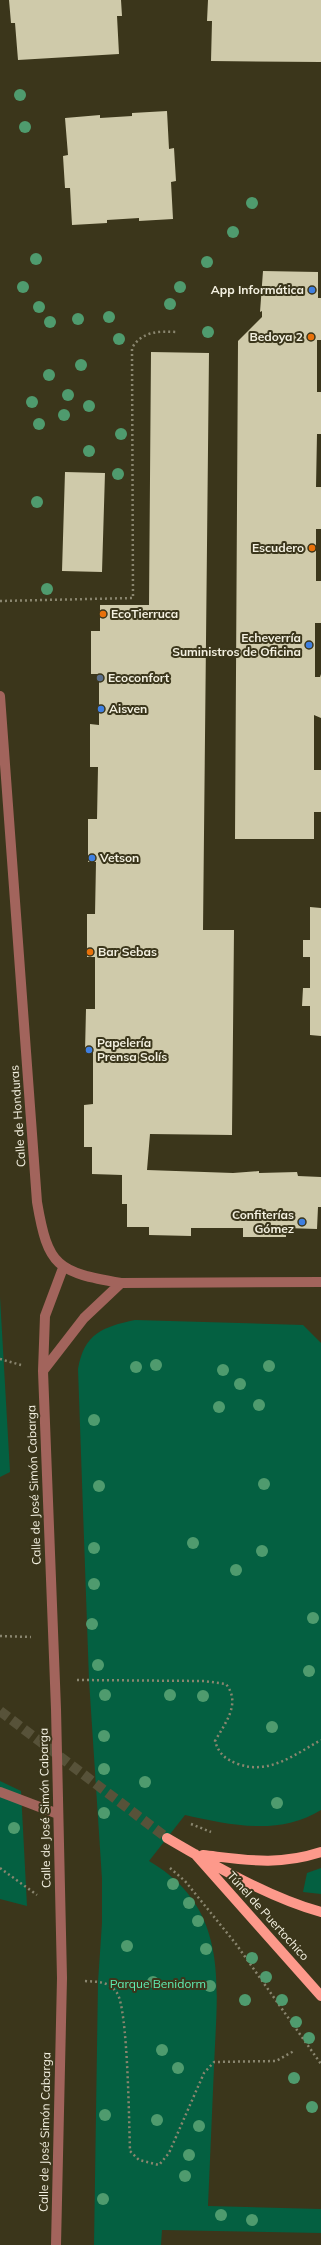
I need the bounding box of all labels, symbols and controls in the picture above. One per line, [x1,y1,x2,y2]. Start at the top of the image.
place label: App Informática [211,282,304,297]
marker: App Informática [307,285,317,295]
place label: Bedoya 2 [249,329,303,344]
marker: Bedoya 2 [306,332,316,342]
place label: Escudero [252,540,304,555]
marker: Escudero [307,543,317,553]
place label: EcoTierruca [111,606,178,621]
marker: EcoTierruca [98,609,108,619]
place label: Echeverría Suministros de Oficina [172,630,301,659]
marker: Echeverría Suministros de Oficina [304,640,314,650]
place label: Ecoconfort [108,670,170,685]
marker: Ecoconfort [95,673,105,683]
place label: Aisven [109,701,147,716]
marker: Aisven [96,704,106,714]
place label: Vetson [99,850,139,865]
marker: Vetson [87,853,97,863]
place label: Bar Sebas [98,944,157,959]
marker: Bar Sebas [85,947,95,957]
place label: Papelería Prensa Solís [97,1035,167,1064]
marker: Papelería Prensa Solís [84,1045,94,1055]
street label: Calle de Honduras [6,1065,29,1167]
place label: Confiterías Gómez [232,1207,294,1236]
marker: Confiterías Gómez [297,1217,307,1227]
street label: Calle de José Simón Cabarga [23,1405,44,1565]
street label: Calle de José Simón Cabarga [36,1728,53,1888]
street label: Túnel de Puertochico [224,1868,313,1964]
park label: Parque Benidorm [110,1976,206,1991]
street label: Calle de José Simón Cabarga [36,2052,53,2212]

